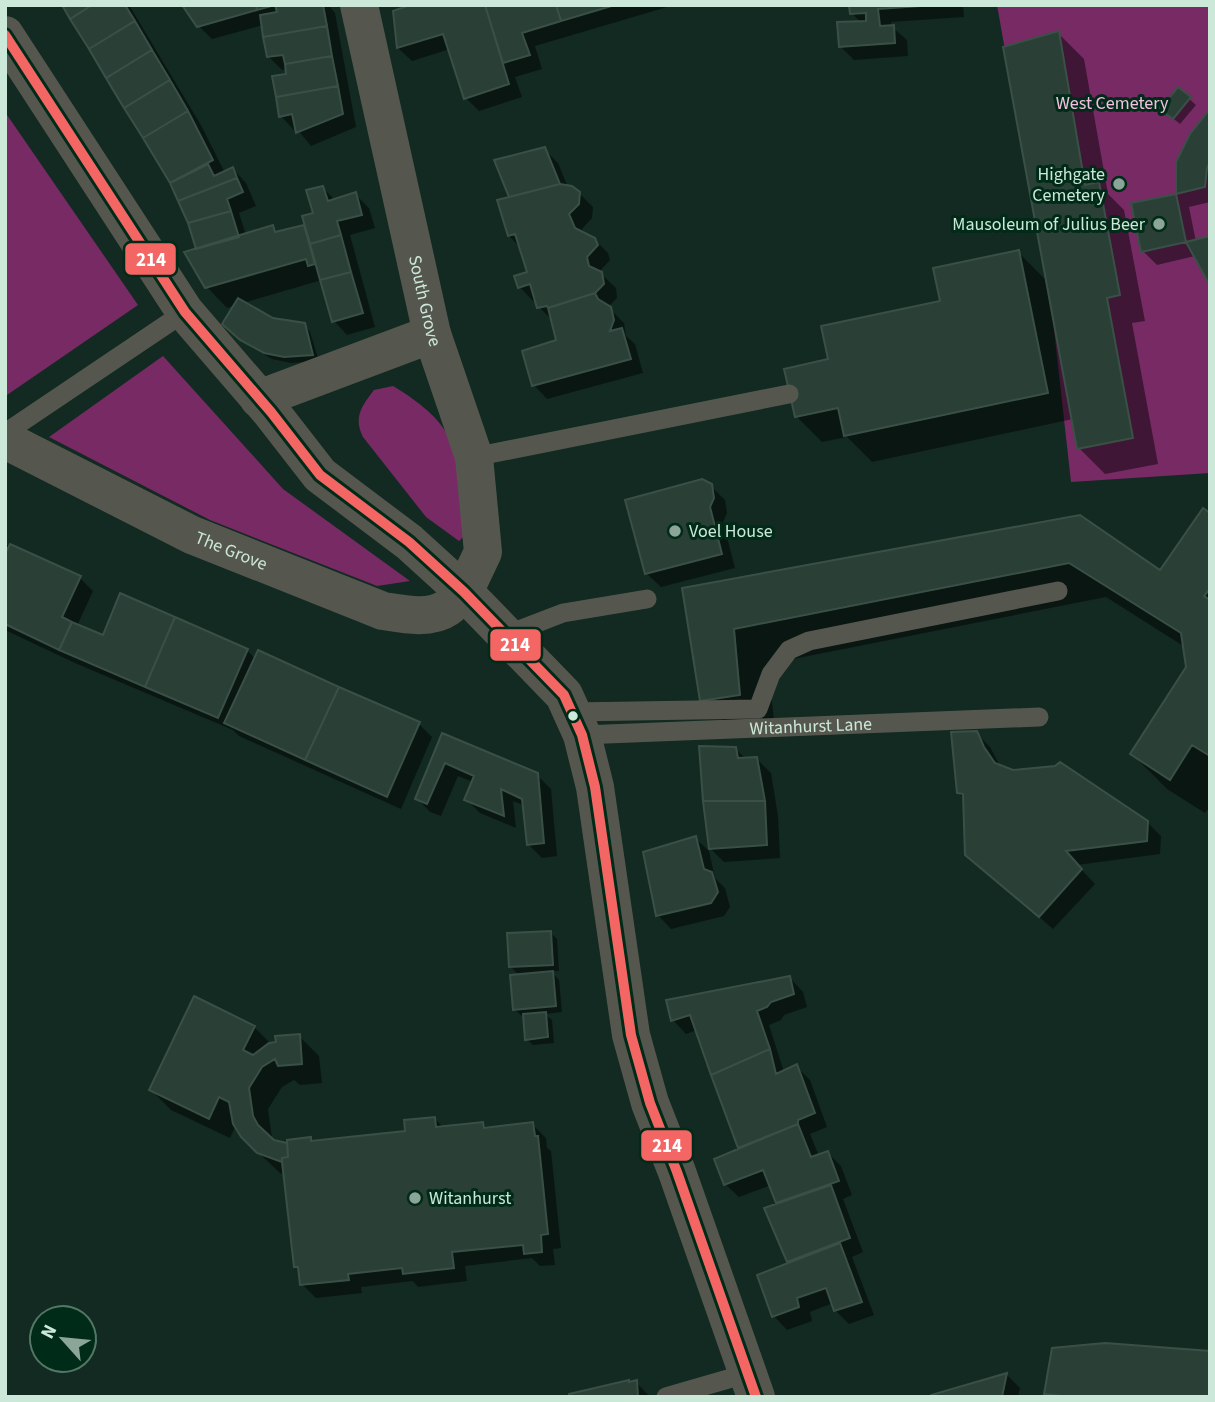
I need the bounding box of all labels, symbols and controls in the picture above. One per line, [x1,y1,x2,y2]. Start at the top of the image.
park label: West Cemetery [1056,91,1169,116]
place label: Highgate Cemetery [1032,162,1106,208]
marker: Highgate Cemetery [1111,176,1127,192]
place label: Mausoleum of Julius Beer [952,212,1146,237]
marker: Mausoleum of Julius Beer [1151,216,1167,232]
line badge: 214 [124,242,177,276]
text: 214 [136,247,166,274]
street label: South Grove [402,253,447,350]
place label: Voel House [689,519,773,544]
marker: Voel House [667,523,683,539]
street label: The Grove [191,525,271,577]
line badge: 214 [489,628,542,662]
text: 214 [500,632,530,659]
unlabelled marker [566,709,580,723]
street label: Witanhurst Lane [749,712,873,741]
line badge: 214 [640,1129,693,1162]
text: 214 [652,1133,682,1160]
place label: Witanhurst [429,1186,511,1211]
marker: Witanhurst [407,1190,423,1206]
north arrow [28,1304,98,1374]
text: N [34,1320,64,1344]

